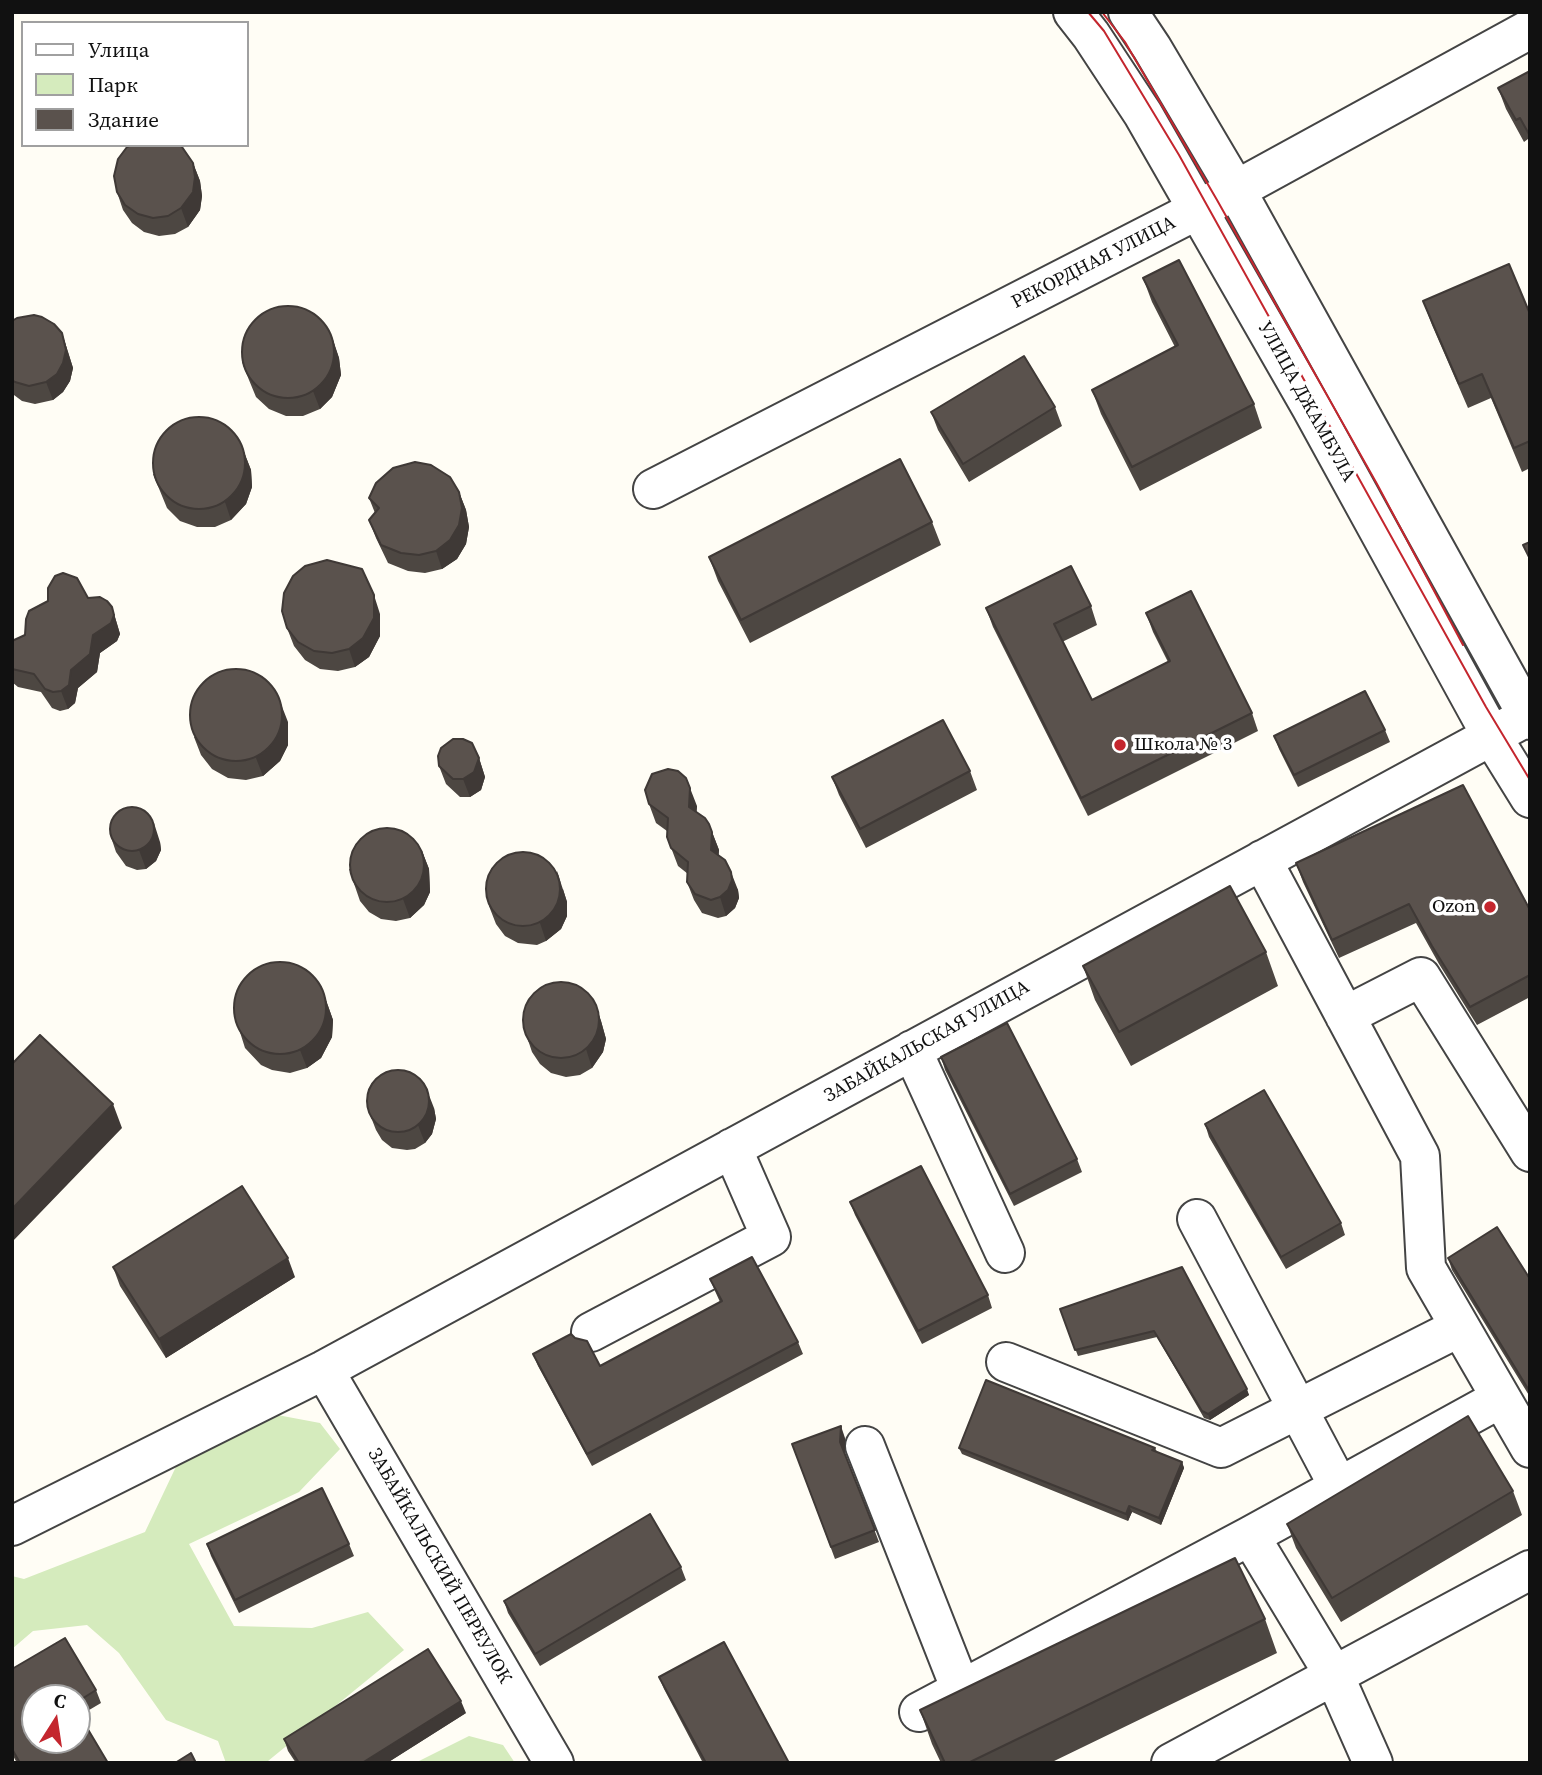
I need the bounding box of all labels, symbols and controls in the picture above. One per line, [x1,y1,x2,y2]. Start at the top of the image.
legend [21,21,248,147]
text: Улица [88,35,149,64]
text: Парк [88,70,138,99]
text: Здание [88,105,159,134]
street label: РЕКОРДНАЯ УЛИЦА [1008,212,1180,314]
street label: УЛИЦА ДЖАМБУЛА [1252,318,1360,486]
place label: Школа № 3 [1134,734,1232,756]
marker: Школа № 3 [1112,737,1128,753]
place label: Ozon [1432,896,1476,918]
marker: Ozon [1482,899,1498,915]
street label: ЗАБАЙКАЛЬСКАЯ УЛИЦА [820,976,1034,1108]
street label: ЗАБАЙКАЛЬСКИЙ ПЕРЕУЛОК [362,1444,516,1688]
north arrow [21,1684,91,1754]
text: С [51,1686,68,1714]

